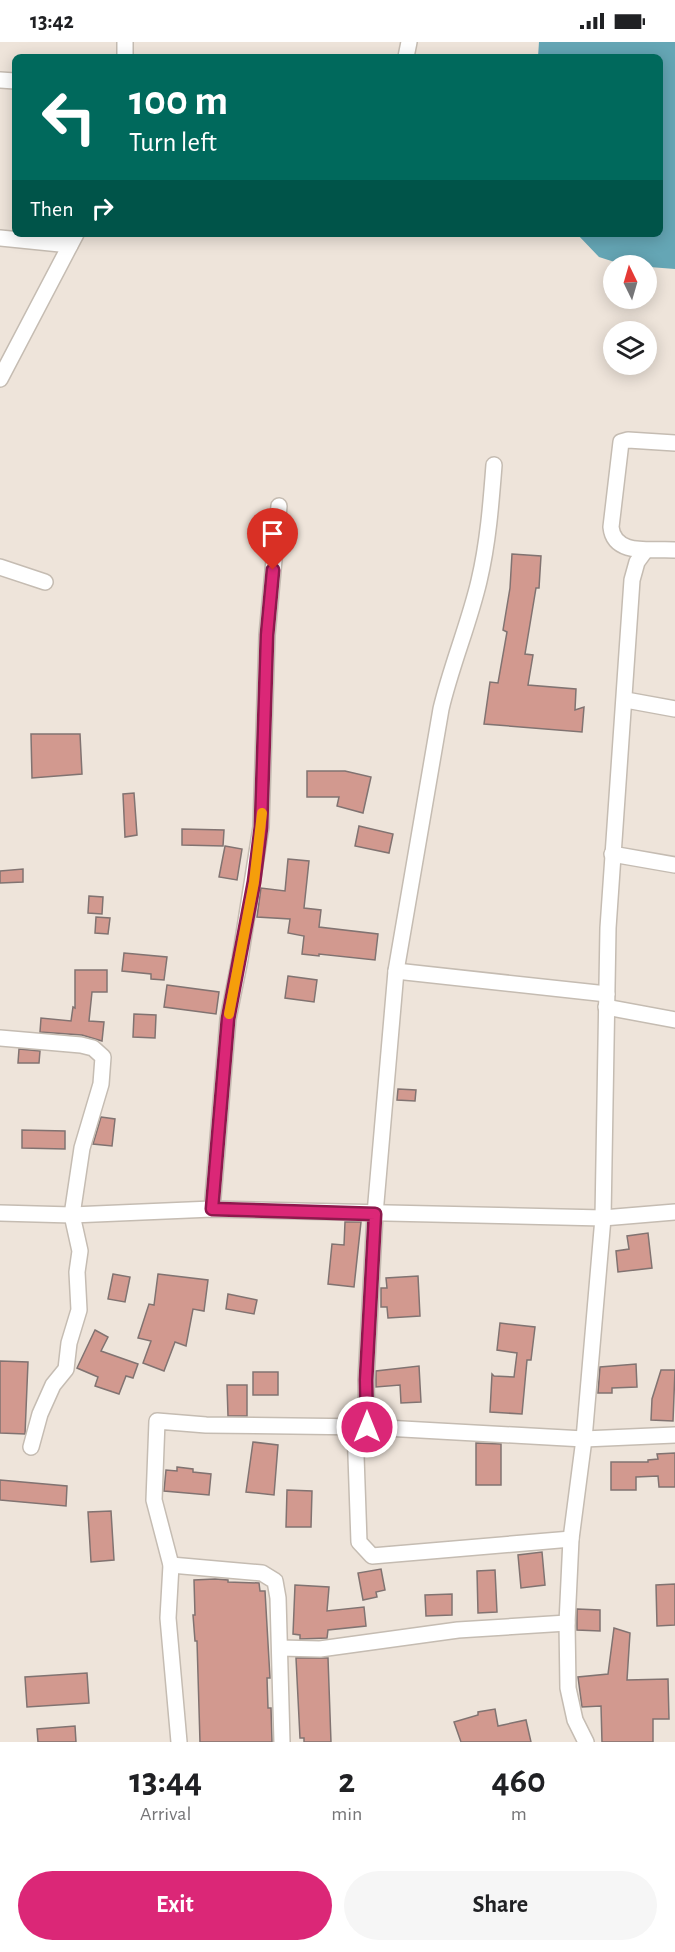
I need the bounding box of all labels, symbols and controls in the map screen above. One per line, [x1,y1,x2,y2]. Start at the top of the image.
text: 13:42 [30,10,74,32]
icon: left [30,78,108,156]
text: 100 m [129,80,228,122]
text: Turn left [129,129,217,156]
icon: right [86,192,119,225]
text: Then [30,198,74,220]
north arrow [603,255,657,309]
map controls [603,255,657,375]
button: layers [603,321,657,375]
pin [247,508,298,570]
icon: arrive [256,517,289,550]
position arrow [335,1395,399,1459]
text: 13:44 [129,1763,202,1799]
text: 2 [338,1763,355,1799]
text: 460 [492,1763,546,1799]
text: Arrival [140,1804,191,1824]
text: min [331,1804,362,1824]
text: m [511,1804,527,1824]
button: Exit [18,1871,332,1940]
button: Share [344,1871,657,1940]

